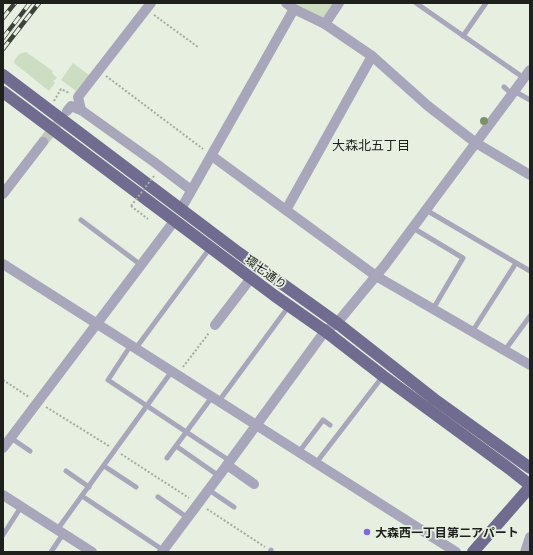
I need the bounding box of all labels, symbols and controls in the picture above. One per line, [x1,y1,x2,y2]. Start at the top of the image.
district label: 大森北五丁目 [332,137,410,153]
street label: 環七通り [242,252,290,292]
place label: 大森西一丁目第二アパート [375,525,519,540]
marker: 大森西一丁目第二アパート [362,527,372,537]

